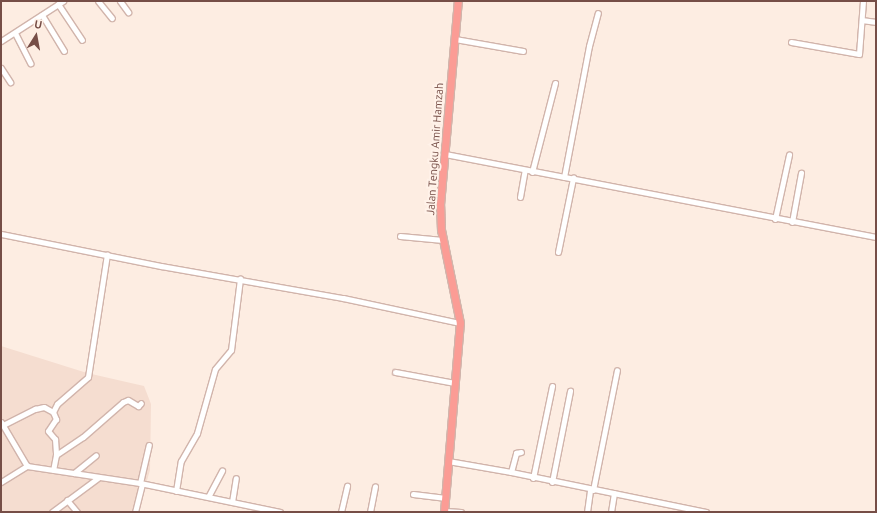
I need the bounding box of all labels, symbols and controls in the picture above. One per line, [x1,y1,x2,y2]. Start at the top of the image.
north arrow [16,16,56,56]
text: U [33,18,43,31]
street label: Jalan Tengku Amir Hamzah [424,82,446,216]

